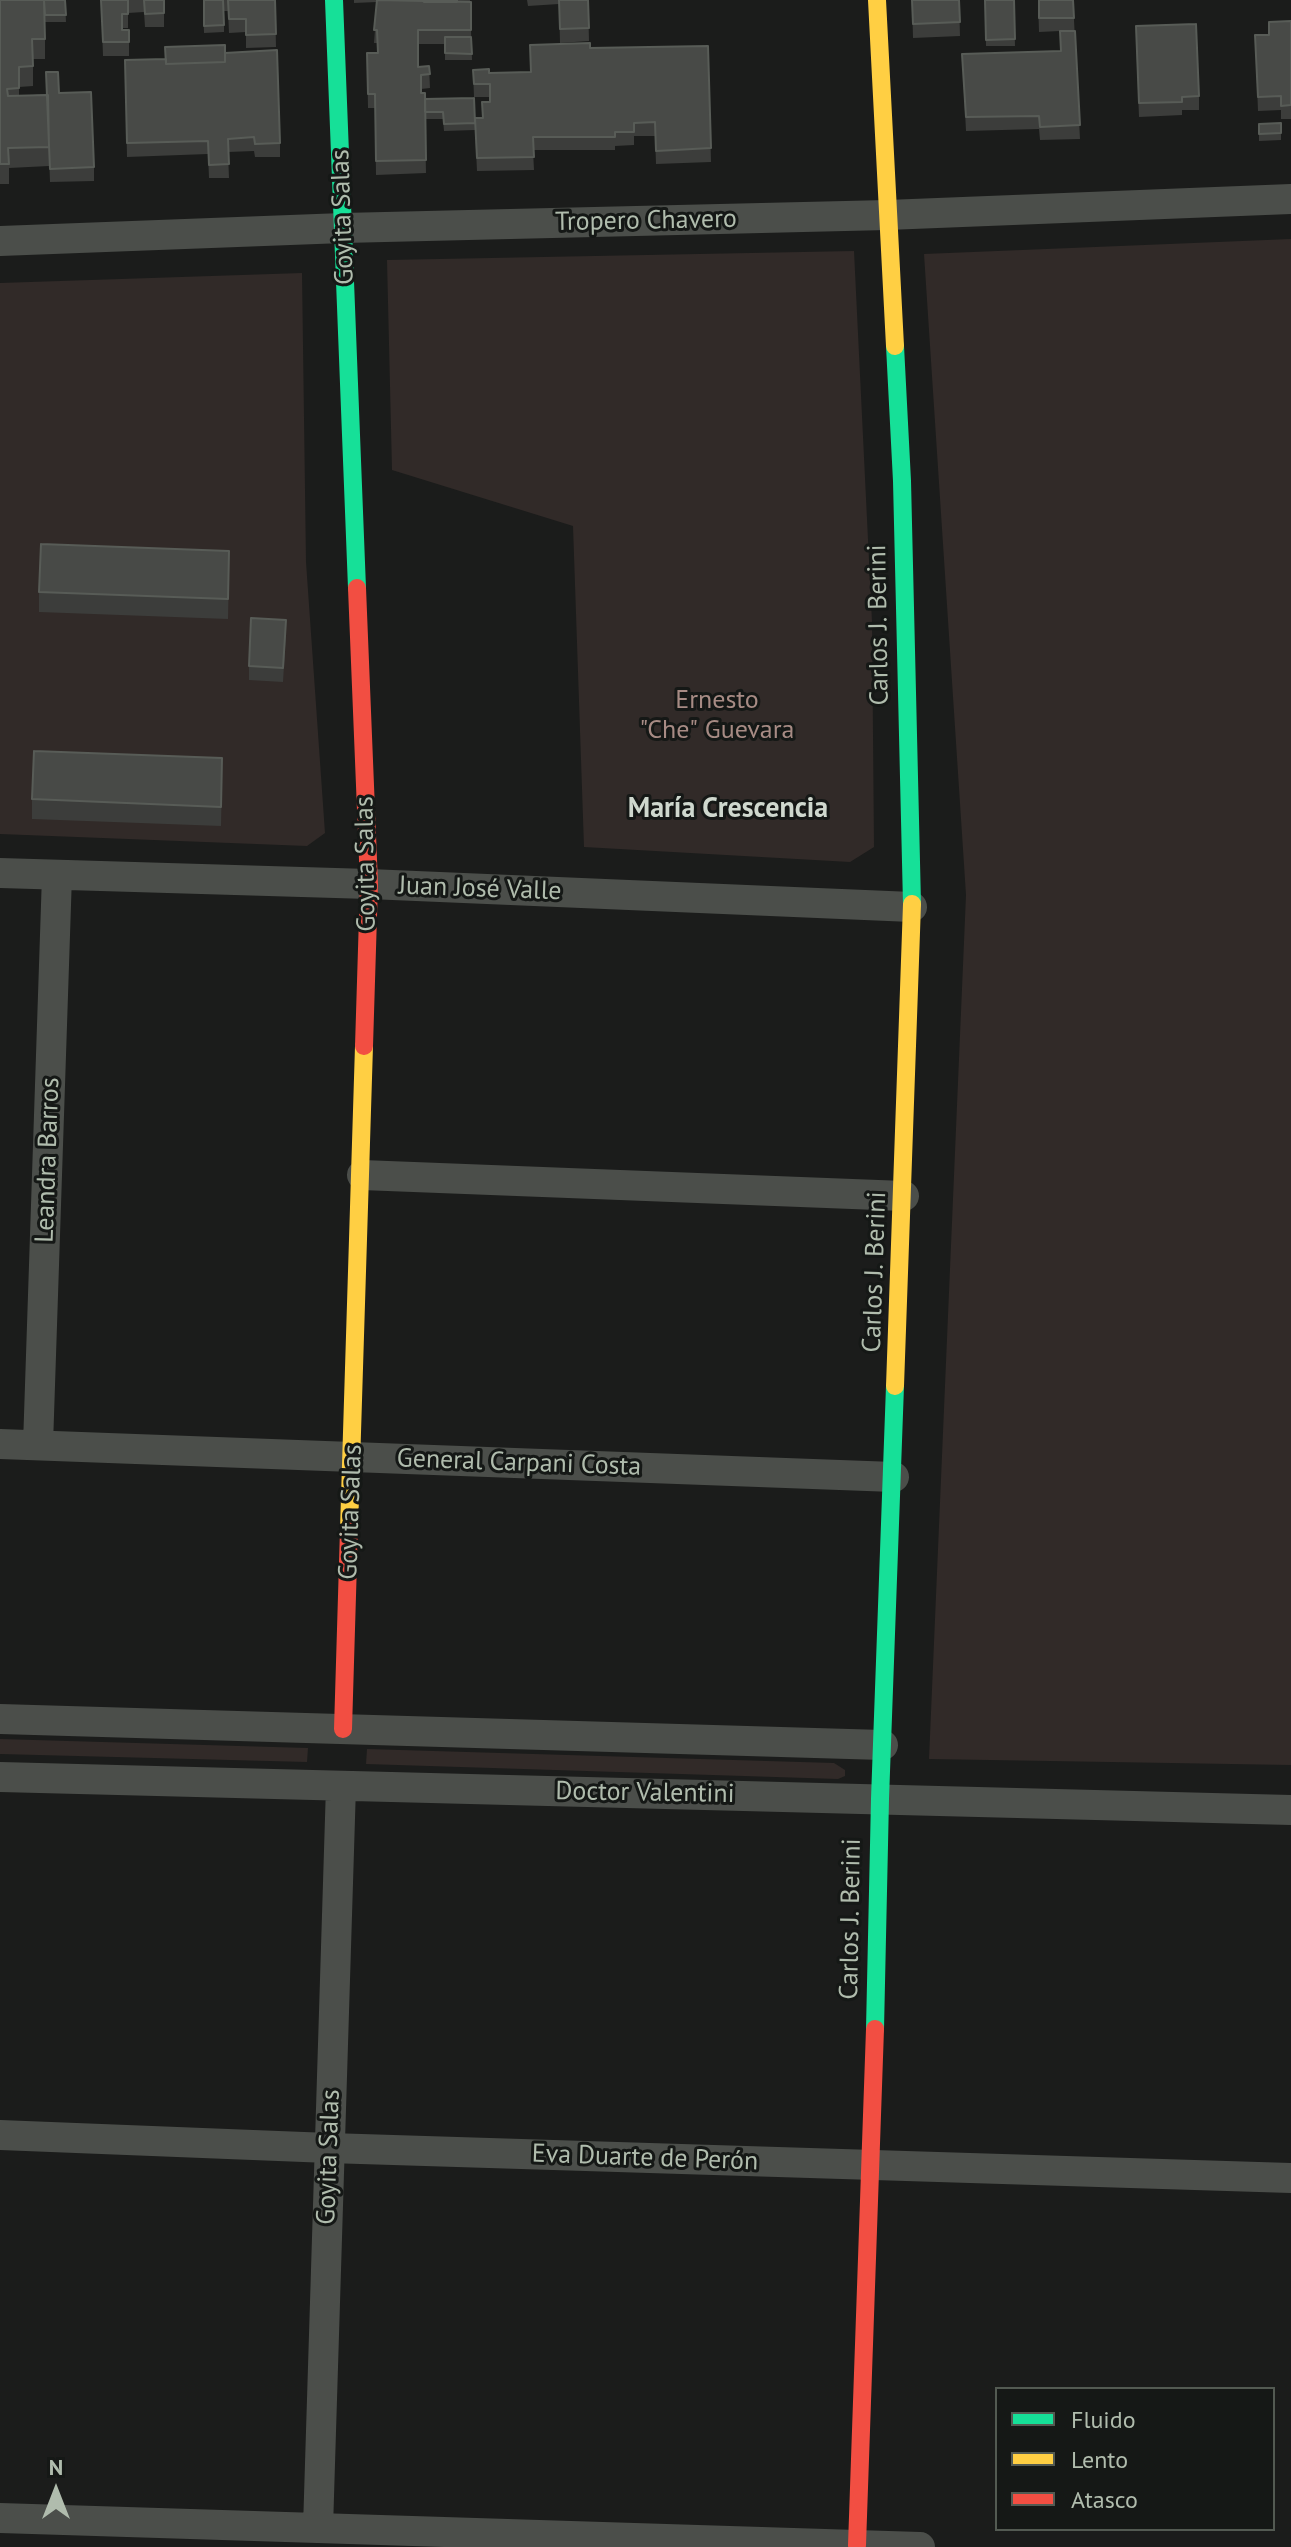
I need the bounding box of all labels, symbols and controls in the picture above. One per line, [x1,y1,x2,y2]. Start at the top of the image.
street label: Goyita Salas [325,149,361,285]
street label: Tropero Chavero [555,204,737,238]
street label: Carlos J. Berini [862,544,896,706]
park label: Ernesto "Che" Guevara [639,685,795,746]
district label: María Crescencia [628,792,828,826]
street label: Goyita Salas [349,796,383,932]
street label: Juan José Valle [398,871,562,907]
street label: Leandra Barros [30,1077,66,1243]
street label: Carlos J. Berini [857,1191,893,1353]
street label: General Carpani Costa [396,1443,642,1483]
street label: Goyita Salas [333,1444,369,1580]
street label: Doctor Valentini [555,1776,735,1810]
street label: Carlos J. Berini [834,1838,868,2000]
street label: Goyita Salas [311,2089,347,2225]
street label: Eva Duarte de Perón [531,2138,759,2178]
legend [995,2387,1275,2531]
text: Fluido [1071,2404,1136,2435]
text: Lento [1071,2444,1128,2475]
north arrow [16,2451,96,2531]
text: N [49,2453,63,2481]
text: Atasco [1071,2484,1138,2515]

